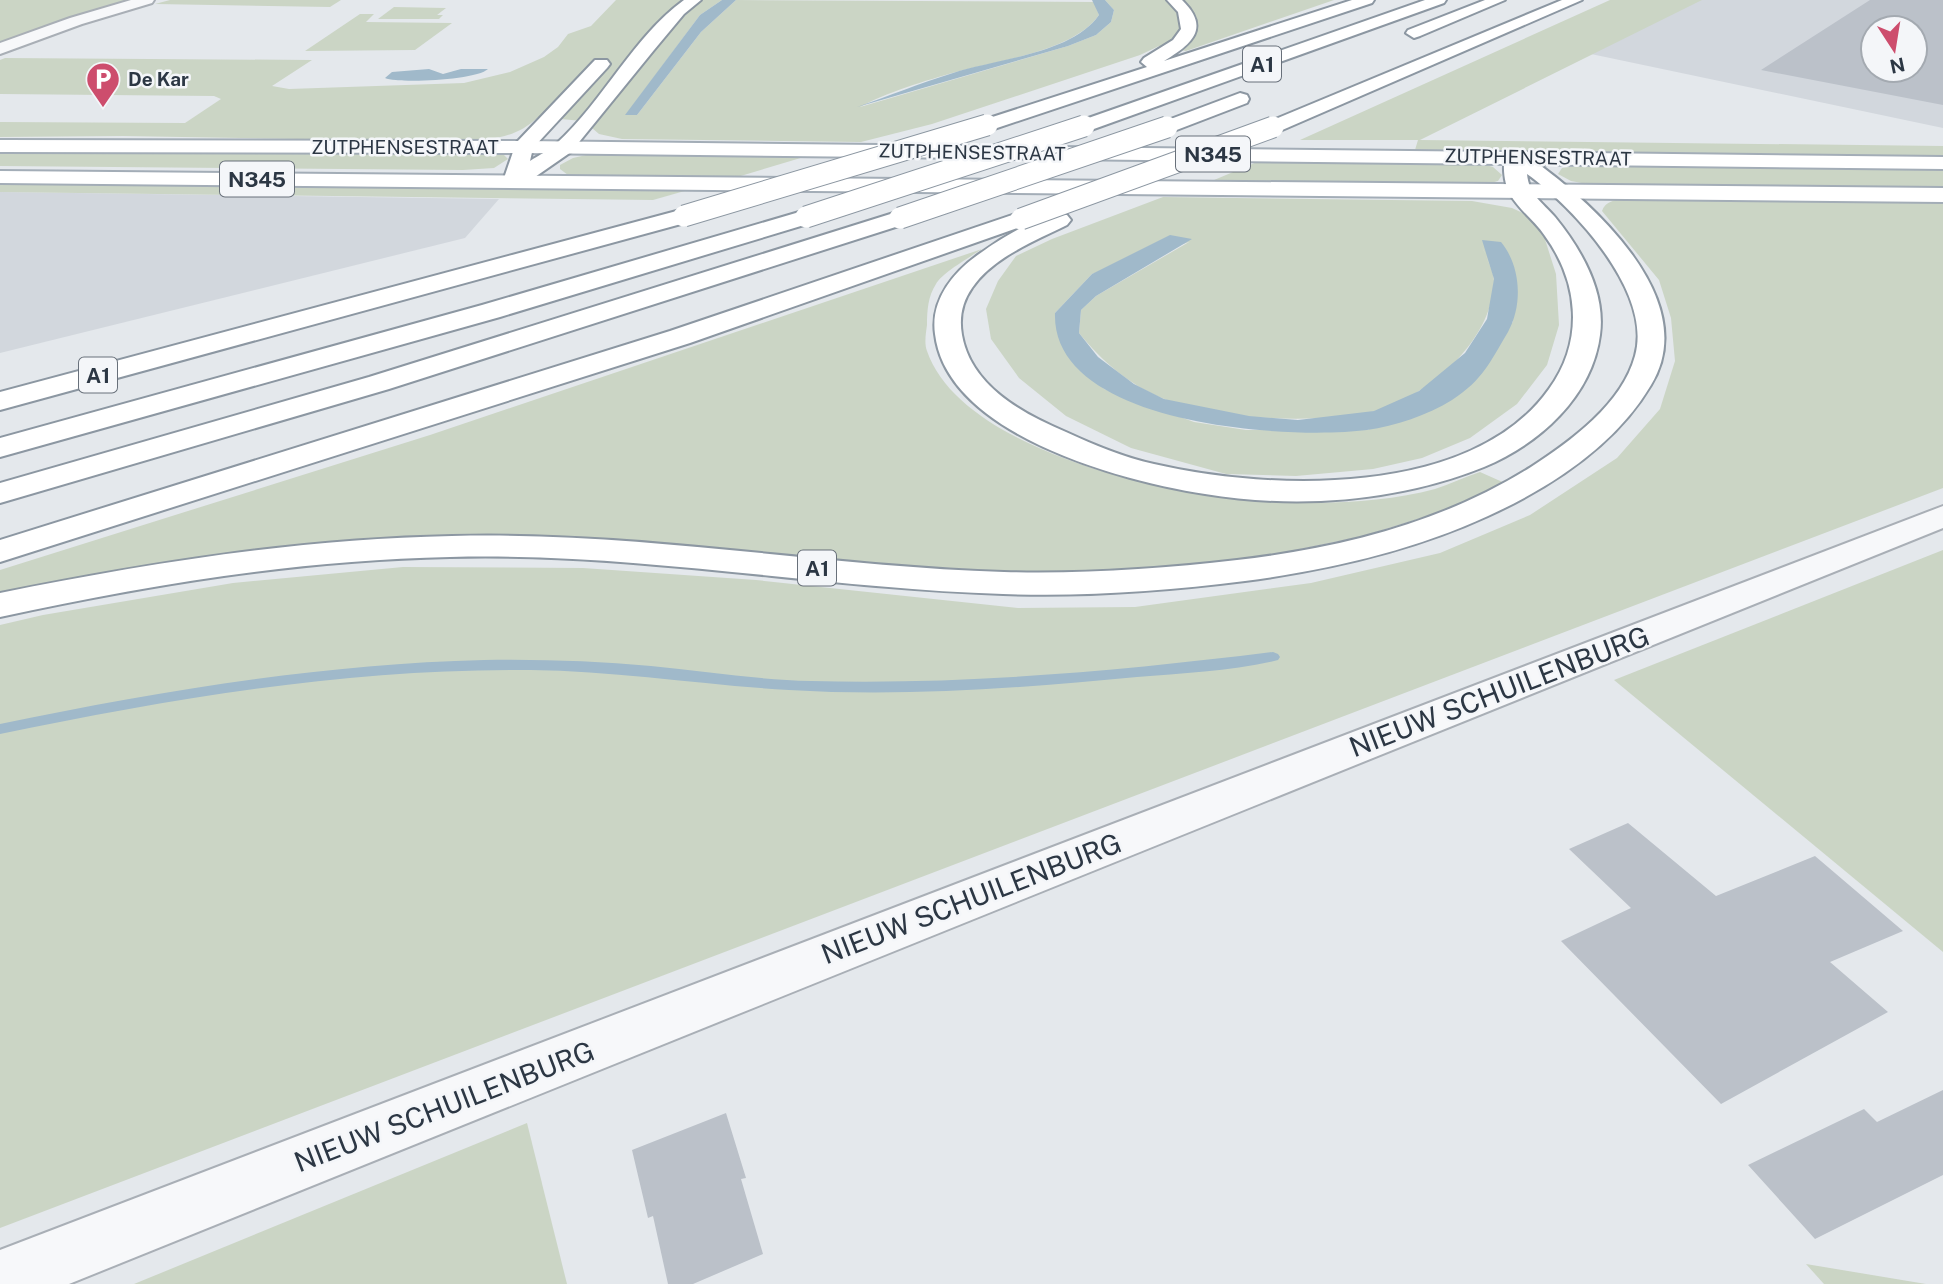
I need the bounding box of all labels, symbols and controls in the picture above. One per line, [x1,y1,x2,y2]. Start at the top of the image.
north arrow [1859,14,1929,84]
road number: A1 [1243,46,1281,82]
text: N [1888,53,1907,78]
parking icon: De Kar [84,60,122,109]
place label: De Kar [128,68,189,90]
street label: ZUTPHENSESTRAAT [311,136,499,158]
road number: N345 [1176,136,1250,172]
street label: ZUTPHENSESTRAAT [878,139,1066,165]
street label: ZUTPHENSESTRAAT [1444,144,1632,170]
road number: N345 [220,162,294,196]
road number: A1 [79,358,117,392]
road number: A1 [798,550,836,586]
street label: NIEUW SCHUILENBURG [1344,619,1654,763]
street label: NIEUW SCHUILENBURG [816,826,1126,970]
street label: NIEUW SCHUILENBURG [289,1034,599,1178]

